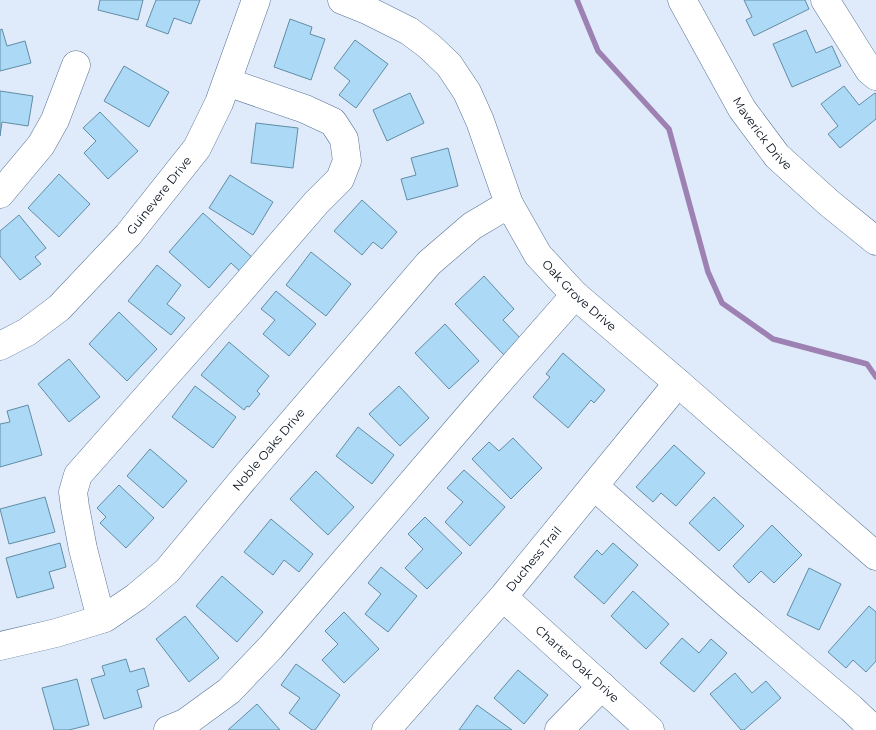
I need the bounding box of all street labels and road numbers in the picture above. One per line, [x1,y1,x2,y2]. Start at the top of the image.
street label: Maverick Drive [730,94,795,173]
street label: Guinevere Drive [123,153,194,238]
street label: Oak Grove Drive [539,256,620,334]
street label: Noble Oaks Drive [229,405,308,494]
street label: Duchess Trail [503,523,565,594]
street label: Charter Oak Drive [533,622,622,705]

